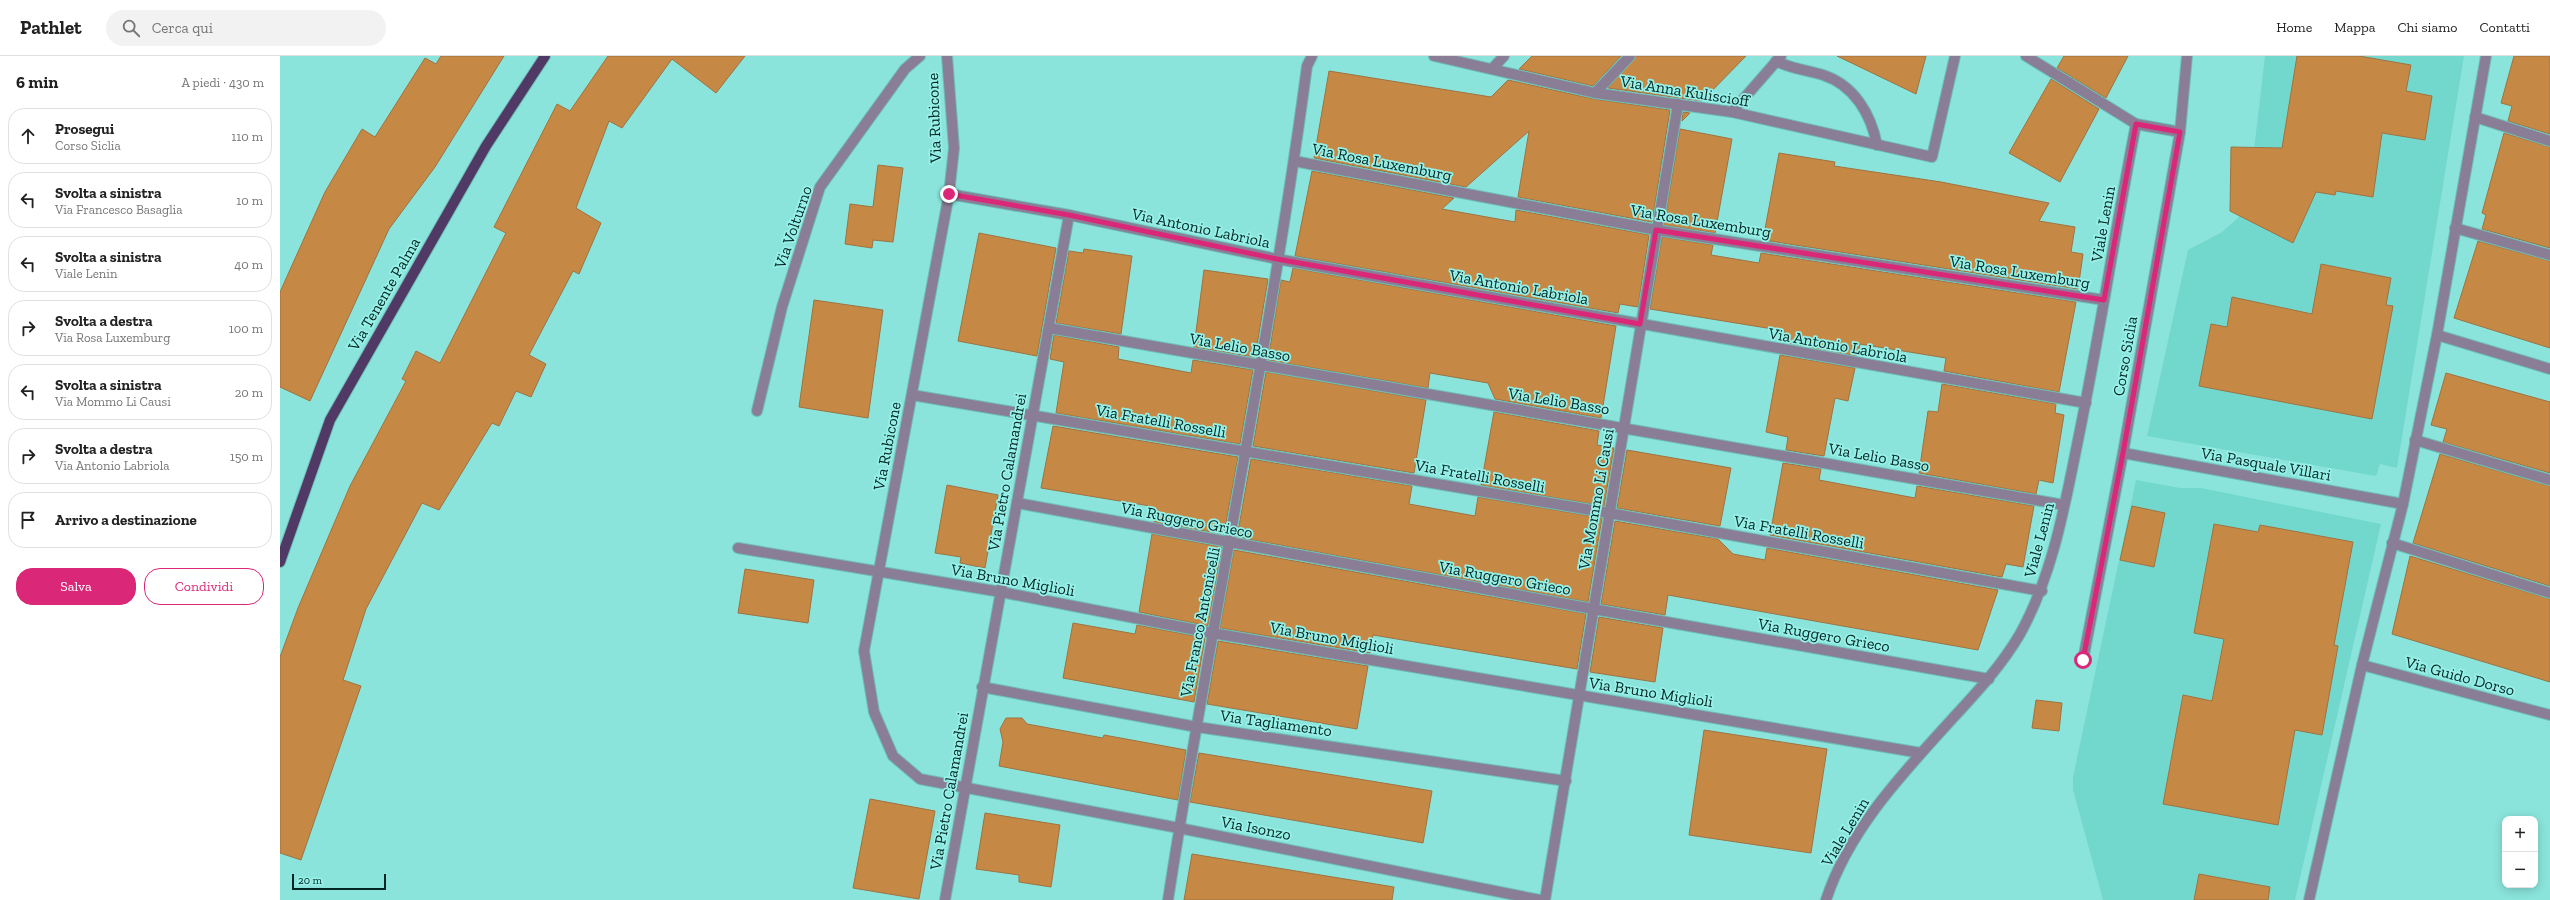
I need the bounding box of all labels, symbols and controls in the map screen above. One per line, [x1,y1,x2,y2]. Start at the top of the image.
search box [106,10,386,46]
text: Pathlet [20,16,82,39]
icon: search [120,17,142,39]
text: Cerca qui [152,19,213,37]
text: Home [2276,19,2312,36]
text: Mappa [2334,19,2375,36]
text: Chi siamo [2397,19,2457,36]
text: Contatti [2479,19,2530,36]
street label: Via Anna Kuliscioff [1618,71,1752,111]
text: 6 min [16,72,58,92]
street label: Via Rubicone [923,73,945,164]
text: A piedi · 430 m [182,75,264,90]
text: Prosegui [55,120,114,138]
icon: ahead [17,125,39,147]
text: 110 m [231,129,263,144]
text: Corso Siclia [55,138,121,153]
street label: Via Rosa Luxemburg [1310,139,1454,185]
street label: Via Volturno [770,183,816,272]
text: Svolta a sinistra [55,184,162,202]
street label: Viale Lenin [2087,184,2119,264]
route end [940,185,958,203]
icon: left [17,189,39,211]
text: 10 m [236,193,263,208]
street label: Via Rosa Luxemburg [1628,200,1773,242]
text: Via Francesco Basaglia [55,202,183,217]
street label: Via Antonio Labriola [1129,204,1272,252]
street label: Via Tenente Palma [343,234,424,355]
text: Svolta a sinistra [55,248,162,266]
street label: Via Rosa Luxemburg [1947,251,2092,293]
icon: left [17,253,39,275]
text: 40 m [234,257,263,272]
street label: Via Antonio Labriola [1447,265,1590,309]
text: Viale Lenin [55,266,117,281]
text: Svolta a destra [55,312,153,330]
street label: Corso Siclia [2109,314,2141,398]
icon: right [17,317,39,339]
text: 100 m [229,321,263,336]
street label: Via Antonio Labriola [1766,323,1909,367]
street label: Via Lelio Basso [1187,329,1292,365]
text: Via Rosa Luxemburg [55,330,170,345]
text: Svolta a sinistra [55,376,162,394]
icon: left [17,381,39,403]
street label: Via Lelio Basso [1506,383,1611,418]
text: 20 m [235,385,263,400]
street label: Via Pietro Calamandrei [984,391,1030,553]
text: Via Mommo Li Causi [55,394,171,409]
street label: Via Rubicone [869,400,905,493]
street label: Via Fratelli Rosselli [1093,400,1228,442]
street label: Via Mommo Li Causi [1574,427,1618,572]
street label: Via Lelio Basso [1826,439,1931,475]
text: Svolta a destra [55,440,153,458]
street label: Via Pasquale Villari [2198,443,2333,485]
icon: right [17,445,39,467]
text: 150 m [230,449,263,464]
street label: Via Fratelli Rosselli [1412,455,1547,497]
text: Via Antonio Labriola [55,458,170,473]
street label: Via Ruggero Grieco [1119,498,1254,542]
street label: Viale Lenin [2020,500,2058,580]
icon: arrive [17,509,39,531]
text: Arrivo a destinazione [55,511,197,529]
street label: Via Fratelli Rosselli [1731,511,1866,553]
street label: Via Franco Antonicelli [1176,545,1224,700]
street label: Via Ruggero Grieco [1437,557,1573,599]
street label: Via Bruno Miglioli [949,560,1077,600]
button: Salva [16,568,136,605]
button: Condividi [144,568,264,605]
street label: Via Ruggero Grieco [1756,614,1892,656]
street label: Via Bruno Miglioli [1268,618,1396,658]
route start [2074,651,2092,669]
street label: Via Guido Dorso [2402,652,2517,700]
street label: Via Bruno Miglioli [1587,673,1715,711]
street label: Via Tagliamento [1218,706,1333,740]
street label: Via Pietro Calamandrei [926,710,972,872]
street label: Viale Lenin [1817,794,1873,871]
street label: Via Isonzo [1218,812,1293,844]
map controls [2502,816,2538,888]
button: + [2502,816,2538,852]
button: − [2502,852,2538,888]
scale bar [292,872,386,891]
text: 20 m [298,874,322,887]

